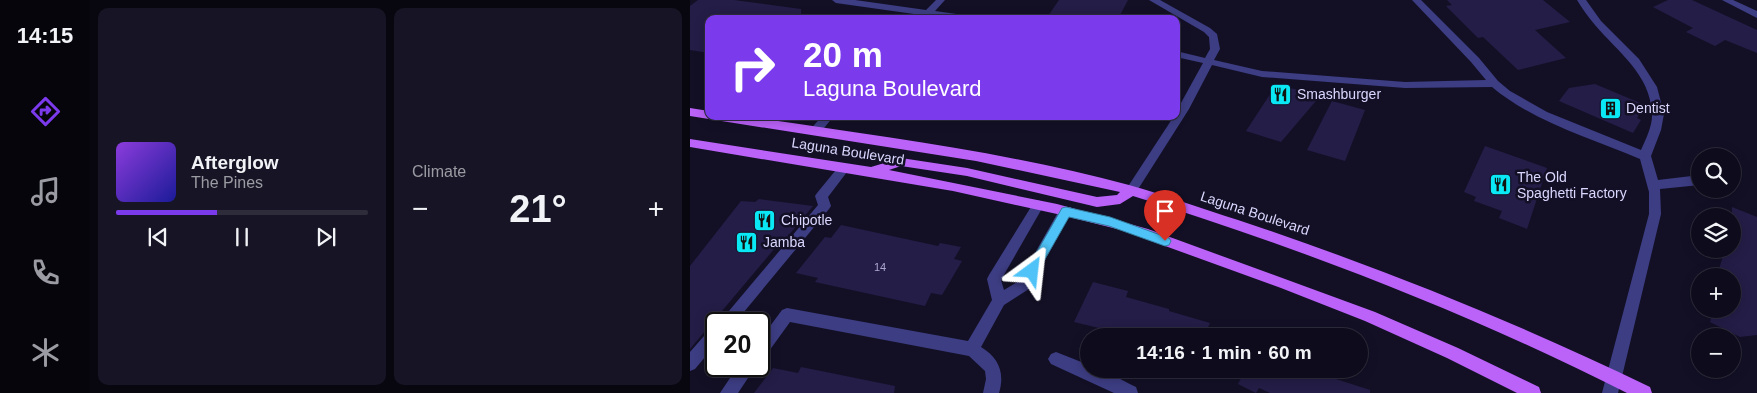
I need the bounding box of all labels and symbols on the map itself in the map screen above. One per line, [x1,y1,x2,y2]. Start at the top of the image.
restaurant icon: Smashburger [1269,82,1293,106]
place label: Smashburger [1297,86,1381,102]
building icon: Dentist [1598,96,1622,120]
place label: Dentist [1626,100,1670,116]
street label: Laguna Boulevard [791,134,905,168]
place label: The Old Spaghetti Factory [1517,169,1627,201]
restaurant icon: The Old Spaghetti Factory [1489,173,1513,197]
street label: Laguna Boulevard [1198,188,1312,238]
pin [1144,190,1186,241]
restaurant icon: Chipotle [753,208,777,232]
place label: Chipotle [781,212,833,228]
restaurant icon: Jamba [735,230,759,254]
place label: Jamba [763,234,805,250]
position arrow [1005,244,1057,296]
house number: 14 [874,261,886,273]
speed limit sign: 20 [705,312,770,377]

